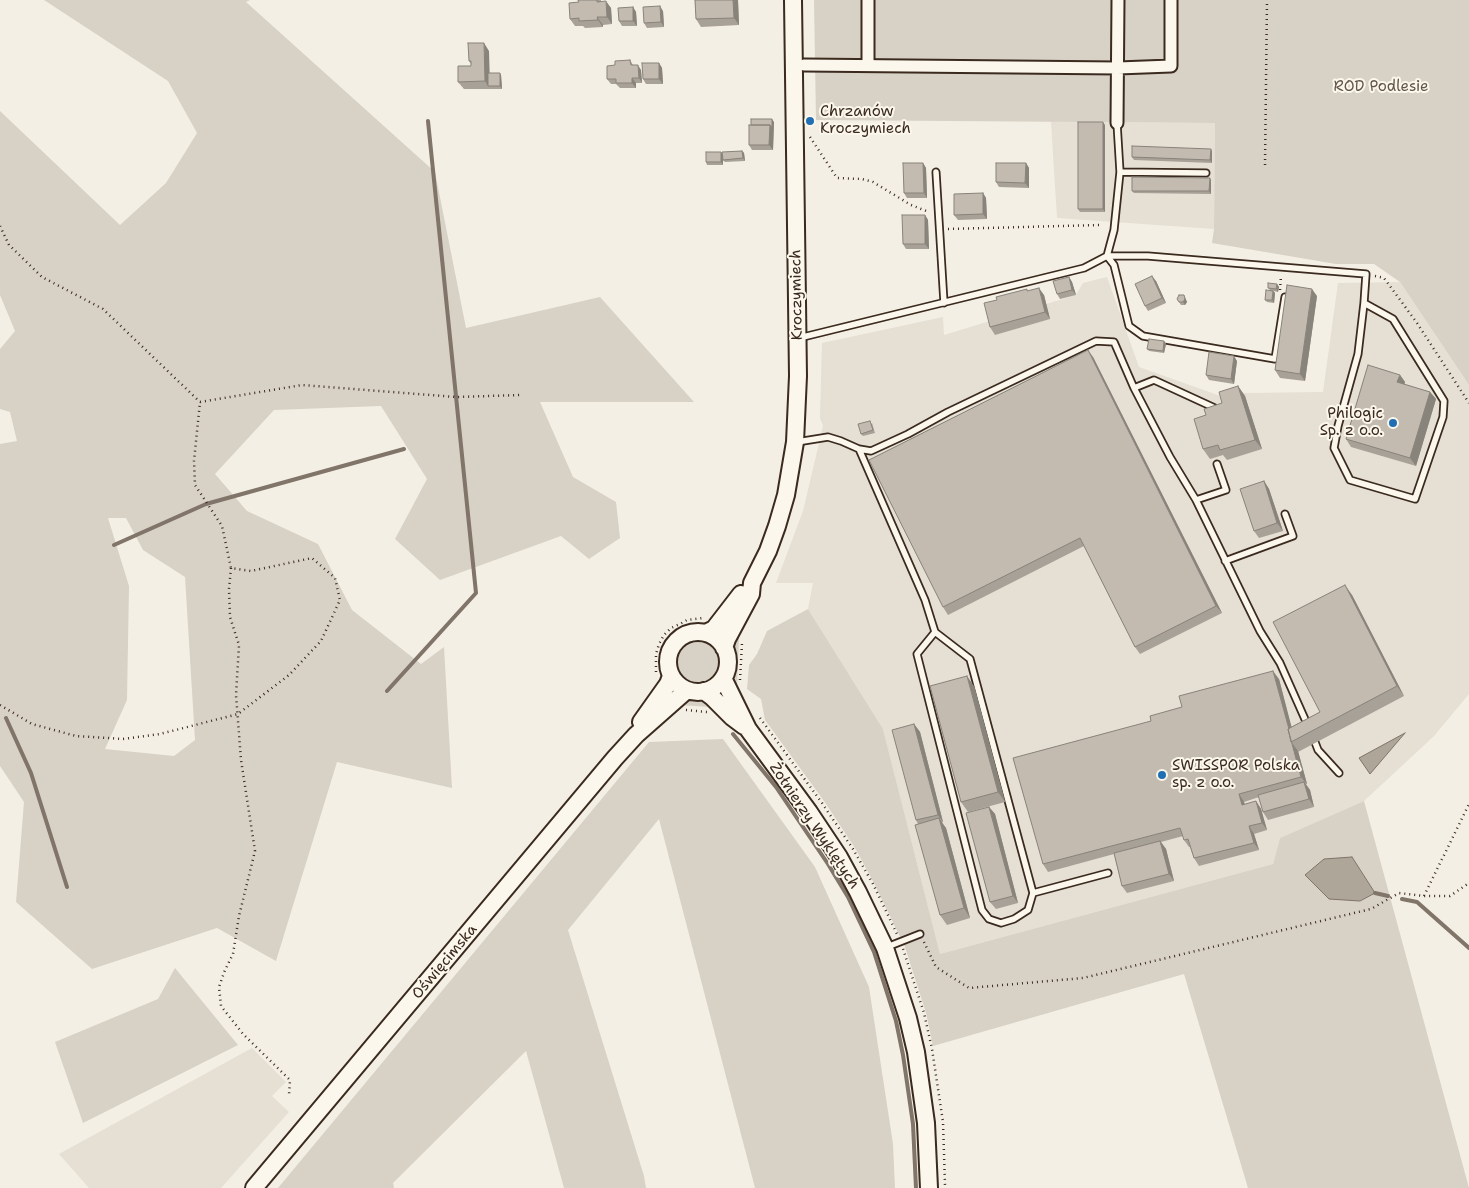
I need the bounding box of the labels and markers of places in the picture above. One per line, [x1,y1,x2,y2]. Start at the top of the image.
place label: Chrzanów Kroczymiech [820,103,911,138]
marker: Chrzanów Kroczymiech [804,115,816,127]
place label: Philogic Sp. z o.o. [1320,405,1383,440]
marker: Philogic Sp. z o.o. [1387,417,1399,429]
place label: SWISSPOR Polska sp. z o.o. [1172,757,1300,792]
marker: SWISSPOR Polska sp. z o.o. [1156,769,1168,781]

